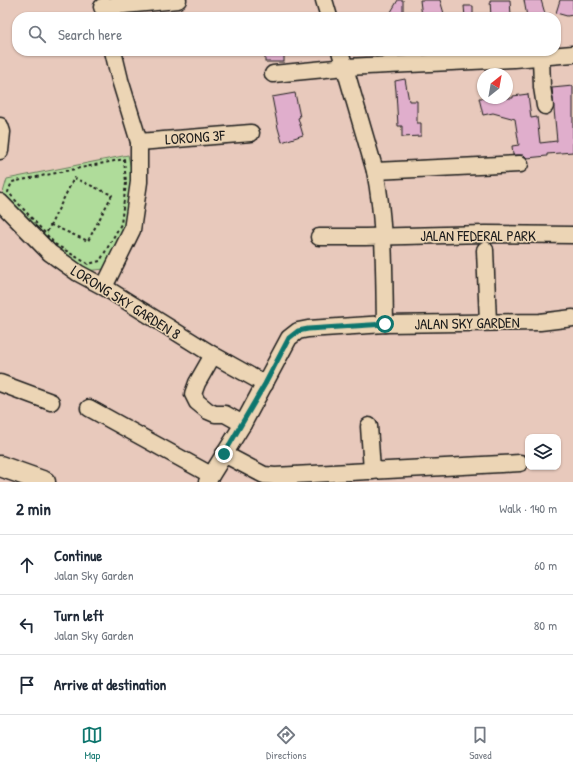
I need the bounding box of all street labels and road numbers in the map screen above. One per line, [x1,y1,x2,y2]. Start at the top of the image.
street label: LORONG 3F [164,124,226,150]
street label: JALAN FEDERAL PARK [420,225,536,246]
street label: LORONG SKY GARDEN 8 [67,260,185,344]
street label: JALAN SKY GARDEN [414,312,520,334]

